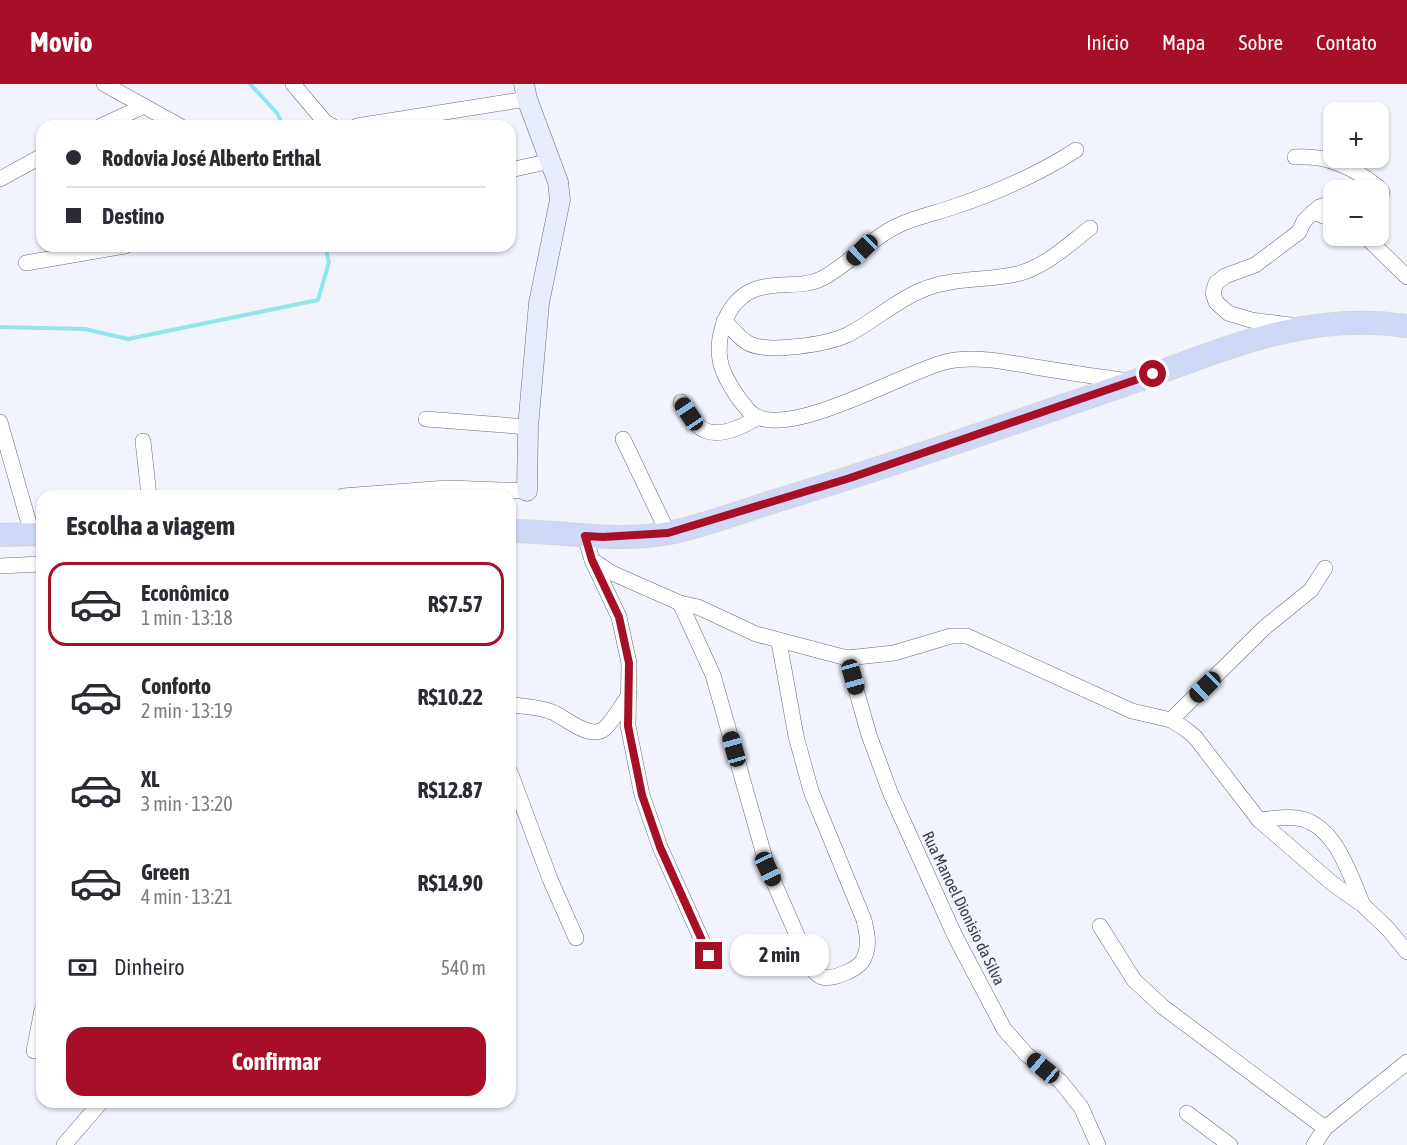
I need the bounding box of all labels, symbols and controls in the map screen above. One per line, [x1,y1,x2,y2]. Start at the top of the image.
text: Movio [30,26,93,58]
text: Início [1086,30,1129,54]
text: Mapa [1162,30,1206,54]
text: Sobre [1239,30,1283,54]
text: Contato [1316,30,1377,54]
map controls [1323,102,1389,246]
button: + [1323,102,1389,168]
text: Rodovia José Alberto Erthal [102,145,321,171]
button: − [1323,180,1389,246]
text: Destino [102,203,164,229]
car [843,231,881,269]
route start [1139,360,1166,387]
car [671,394,707,434]
text: Escolha a viagem [66,510,235,541]
icon: car [69,577,123,631]
text: Econômico [141,580,229,606]
text: R$7.57 [428,591,483,617]
text: 1 min · 13:18 [141,606,233,629]
car [839,657,867,697]
car [1186,668,1224,706]
icon: car [69,670,123,724]
text: Conforto [141,673,211,699]
text: R$10.22 [417,684,483,710]
text: 2 min · 13:19 [141,699,233,722]
car [720,729,748,769]
icon: car [69,763,123,817]
text: XL [141,766,159,792]
text: R$12.87 [417,777,483,803]
text: 3 min · 13:20 [141,792,233,815]
street label: Rua Manoel Dionisio da Silva [919,828,1009,988]
car [752,849,784,889]
icon: car [69,856,123,910]
text: Green [141,859,190,885]
text: R$14.90 [417,870,483,896]
text: 4 min · 13:21 [141,885,233,908]
callout: 2 min [730,935,829,977]
route end [695,942,722,969]
text: 2 min [759,943,800,966]
icon: cash [66,951,99,984]
text: Dinheiro [114,954,185,980]
text: 540 m [441,956,486,979]
button: Confirmar [66,1027,486,1096]
car [1023,1050,1063,1086]

